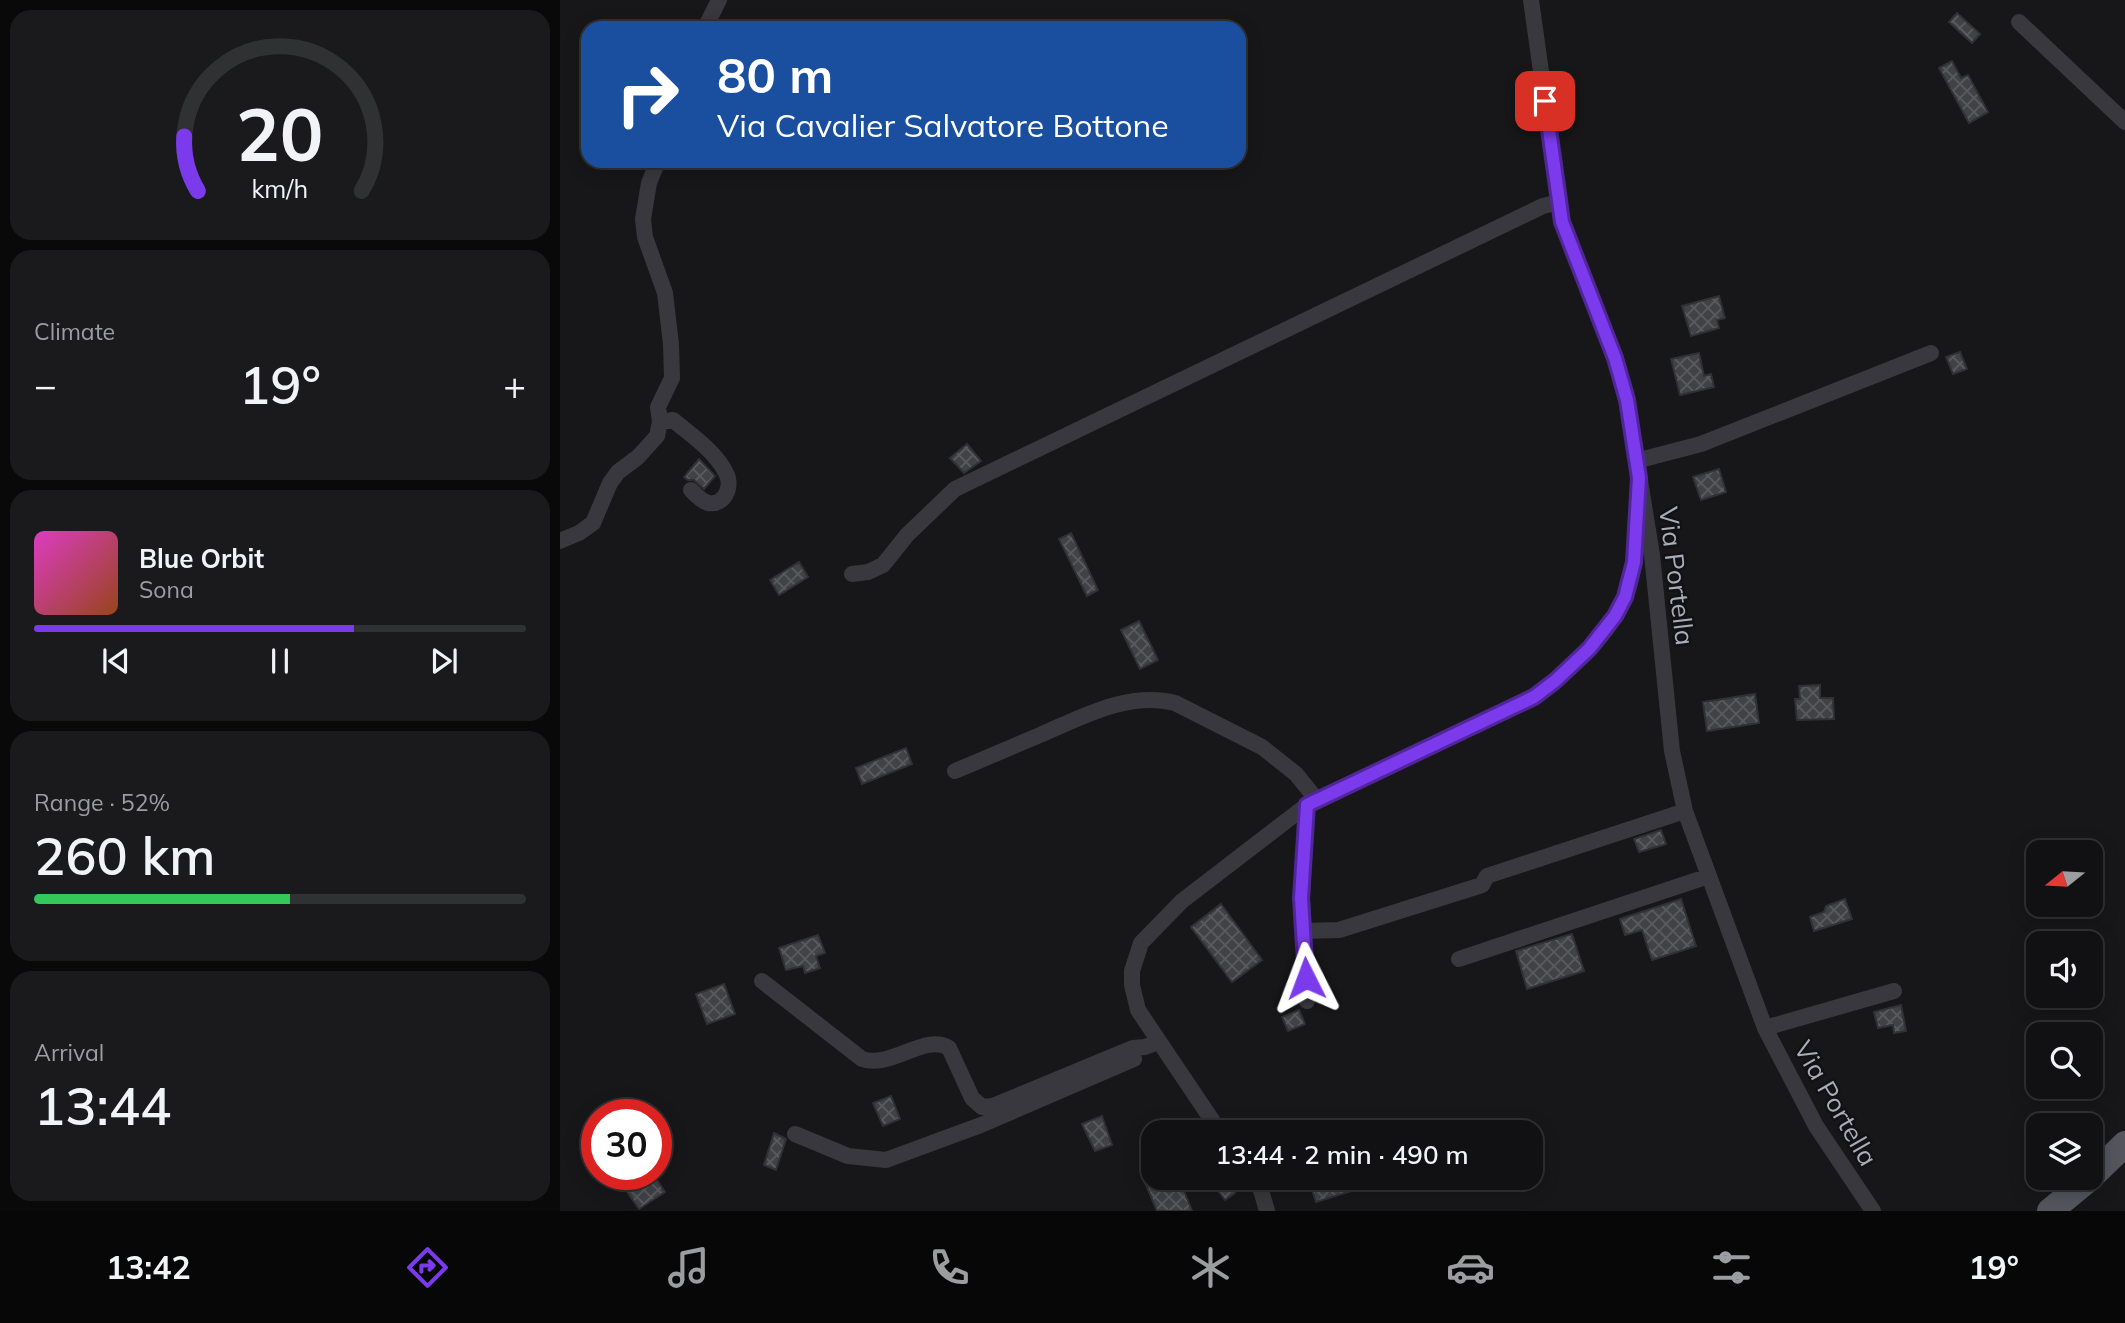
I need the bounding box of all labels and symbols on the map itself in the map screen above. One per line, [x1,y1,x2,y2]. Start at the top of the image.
pin [1515,71,1575,131]
street label: Via Portella [1652,505,1702,647]
north arrow [2026,840,2104,917]
position arrow [1269,941,1343,1015]
street label: Via Portella [1787,1035,1885,1171]
speed limit sign: 30 [581,1099,672,1190]

